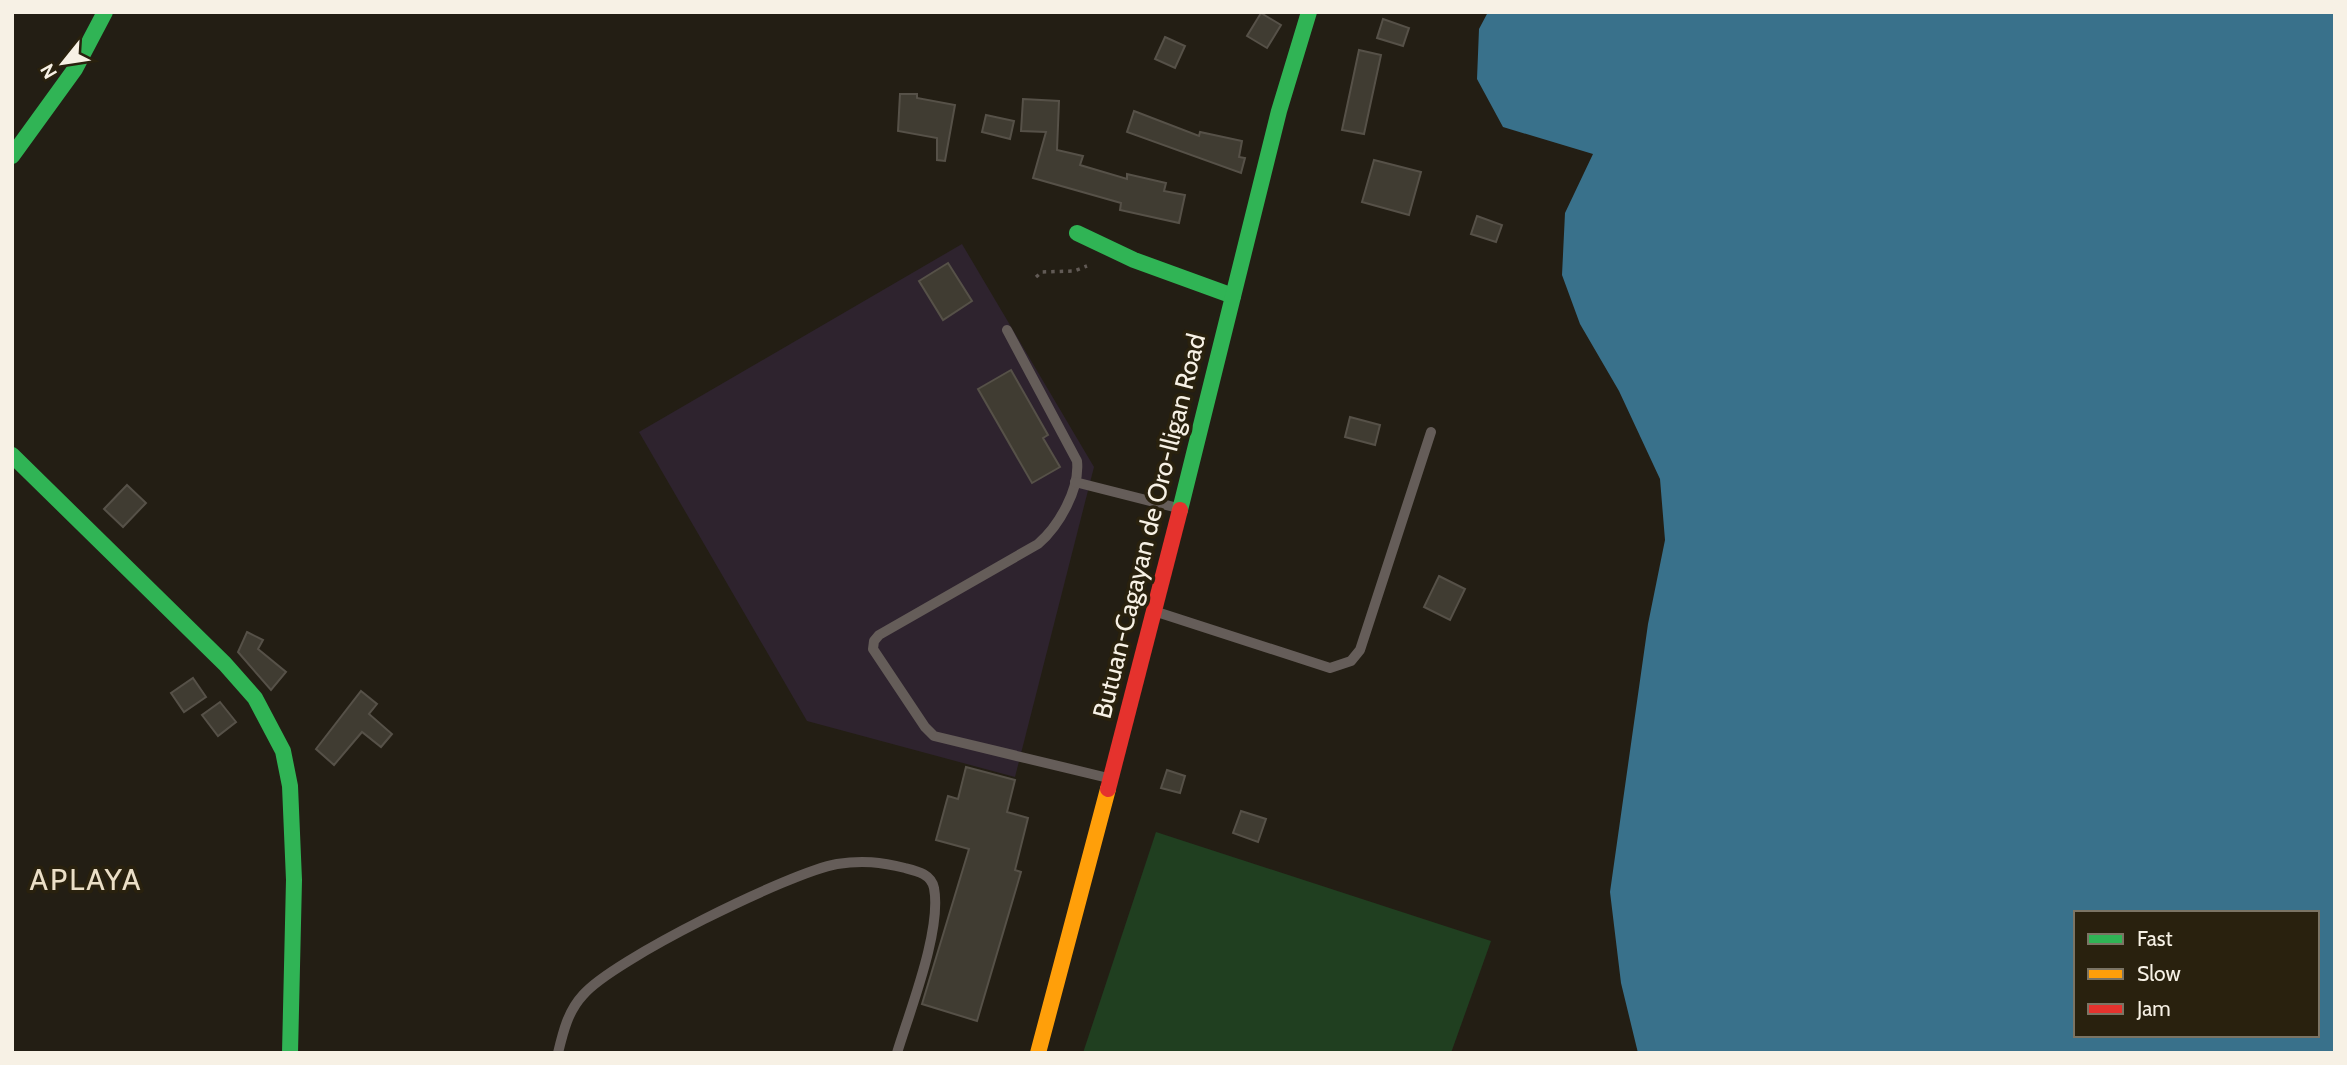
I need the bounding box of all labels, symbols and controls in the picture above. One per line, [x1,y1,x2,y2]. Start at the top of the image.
north arrow [28,28,98,98]
text: N [35,60,62,83]
street label: Butuan-Cagayan de Oro-Iligan Road [1086,330,1212,722]
district label: APLAYA [30,861,142,898]
legend [2074,911,2319,1037]
text: Fast [2137,926,2173,951]
text: Slow [2137,961,2181,986]
text: Jam [2136,996,2171,1021]

